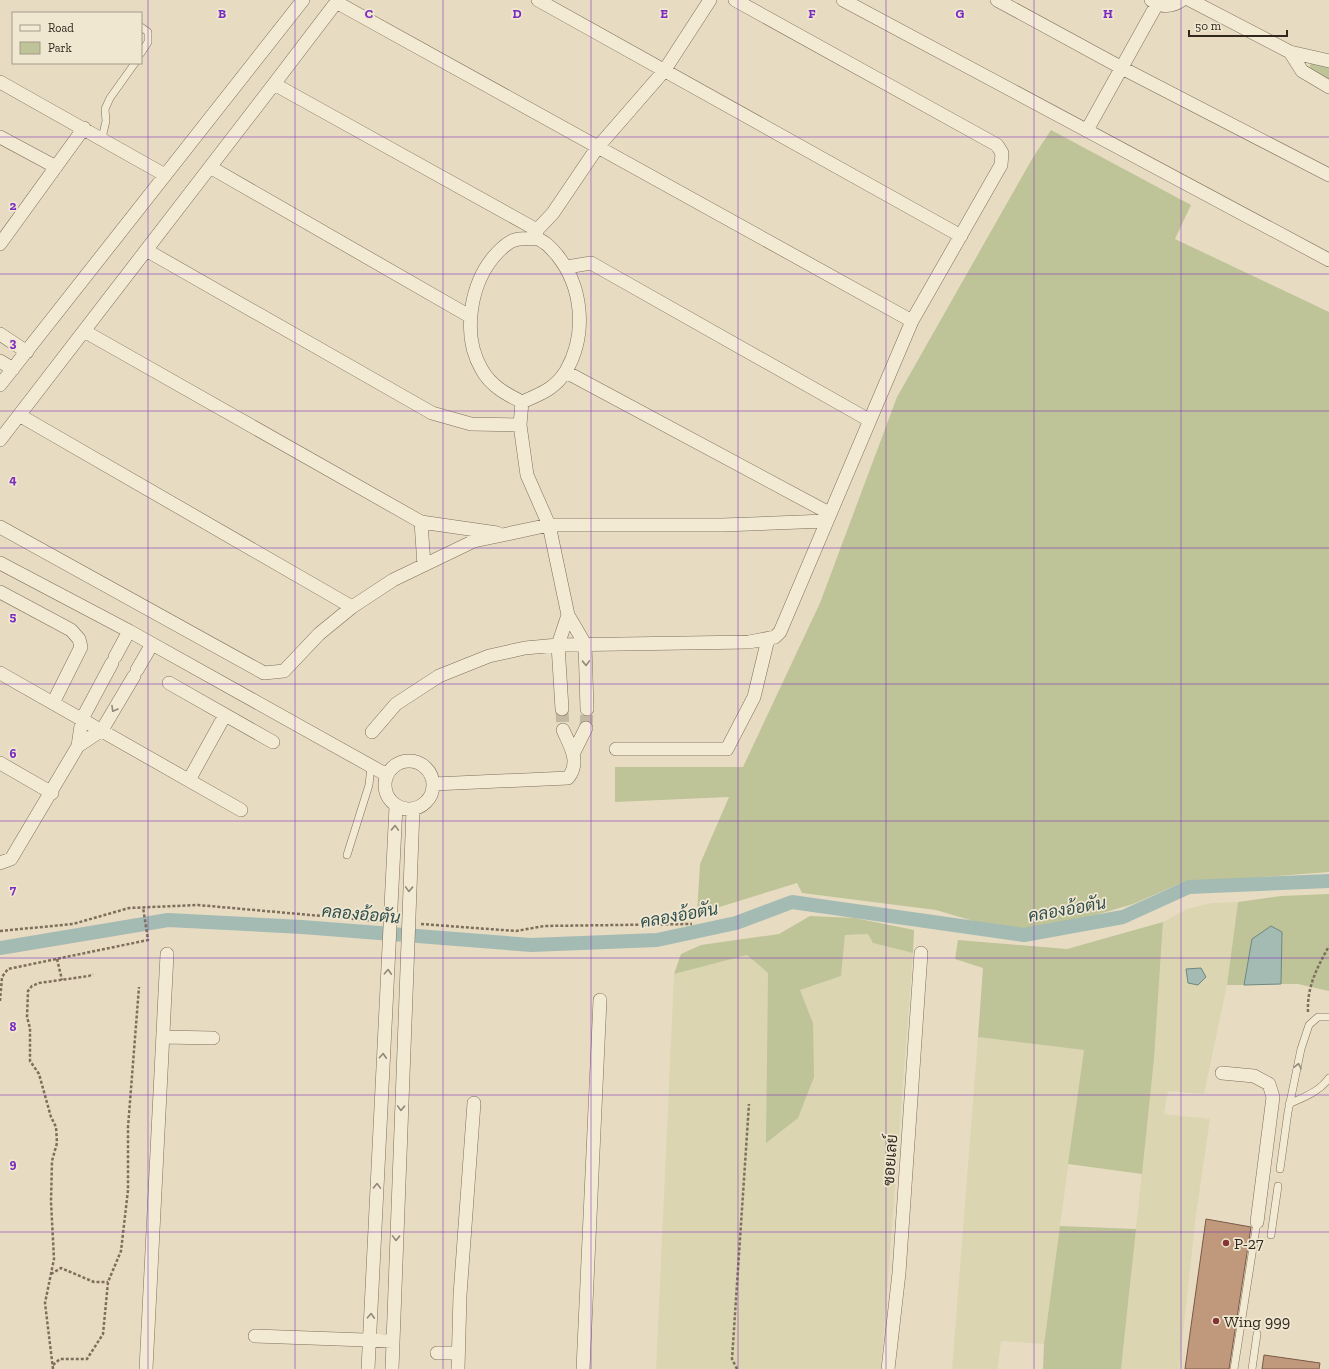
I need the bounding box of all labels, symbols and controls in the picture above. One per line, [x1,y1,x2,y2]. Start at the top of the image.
text: B [218,6,226,21]
text: C [365,6,373,21]
text: D [512,6,522,21]
text: E [660,6,668,21]
text: F [808,6,816,21]
text: G [956,6,965,21]
text: H [1103,6,1113,21]
legend [12,12,142,64]
scale bar [1189,12,1287,38]
text: 50 m [1195,19,1222,33]
text: Road [48,21,74,35]
text: Park [48,41,73,55]
text: 2 [10,198,17,213]
text: 3 [10,335,17,350]
text: 4 [9,472,17,487]
text: 5 [10,609,17,624]
one-way arrow [581,660,590,666]
one-way arrow [112,705,119,712]
text: 6 [10,746,17,761]
one-way arrow [391,825,399,831]
text: 7 [10,882,17,897]
one-way arrow [405,886,414,892]
water label: คลองอ้อตัน [1026,891,1108,926]
water label: คลองอ้อตัน [638,897,720,932]
water label: คลองอ้อตัน [321,900,401,927]
one-way arrow [384,969,393,975]
text: 8 [9,1019,17,1034]
one-way arrow [378,1053,387,1059]
one-way arrow [1293,1062,1301,1069]
one-way arrow [396,1105,405,1111]
street label: ซอยเลย์ [876,1133,901,1186]
text: 9 [10,1156,17,1171]
one-way arrow [373,1183,381,1189]
place label: P-27 [1234,1234,1264,1253]
one-way arrow [392,1235,401,1241]
marker: P-27 [1221,1238,1231,1248]
place label: Wing 999 [1224,1312,1290,1331]
one-way arrow [366,1313,375,1319]
marker: Wing 999 [1211,1316,1221,1326]

